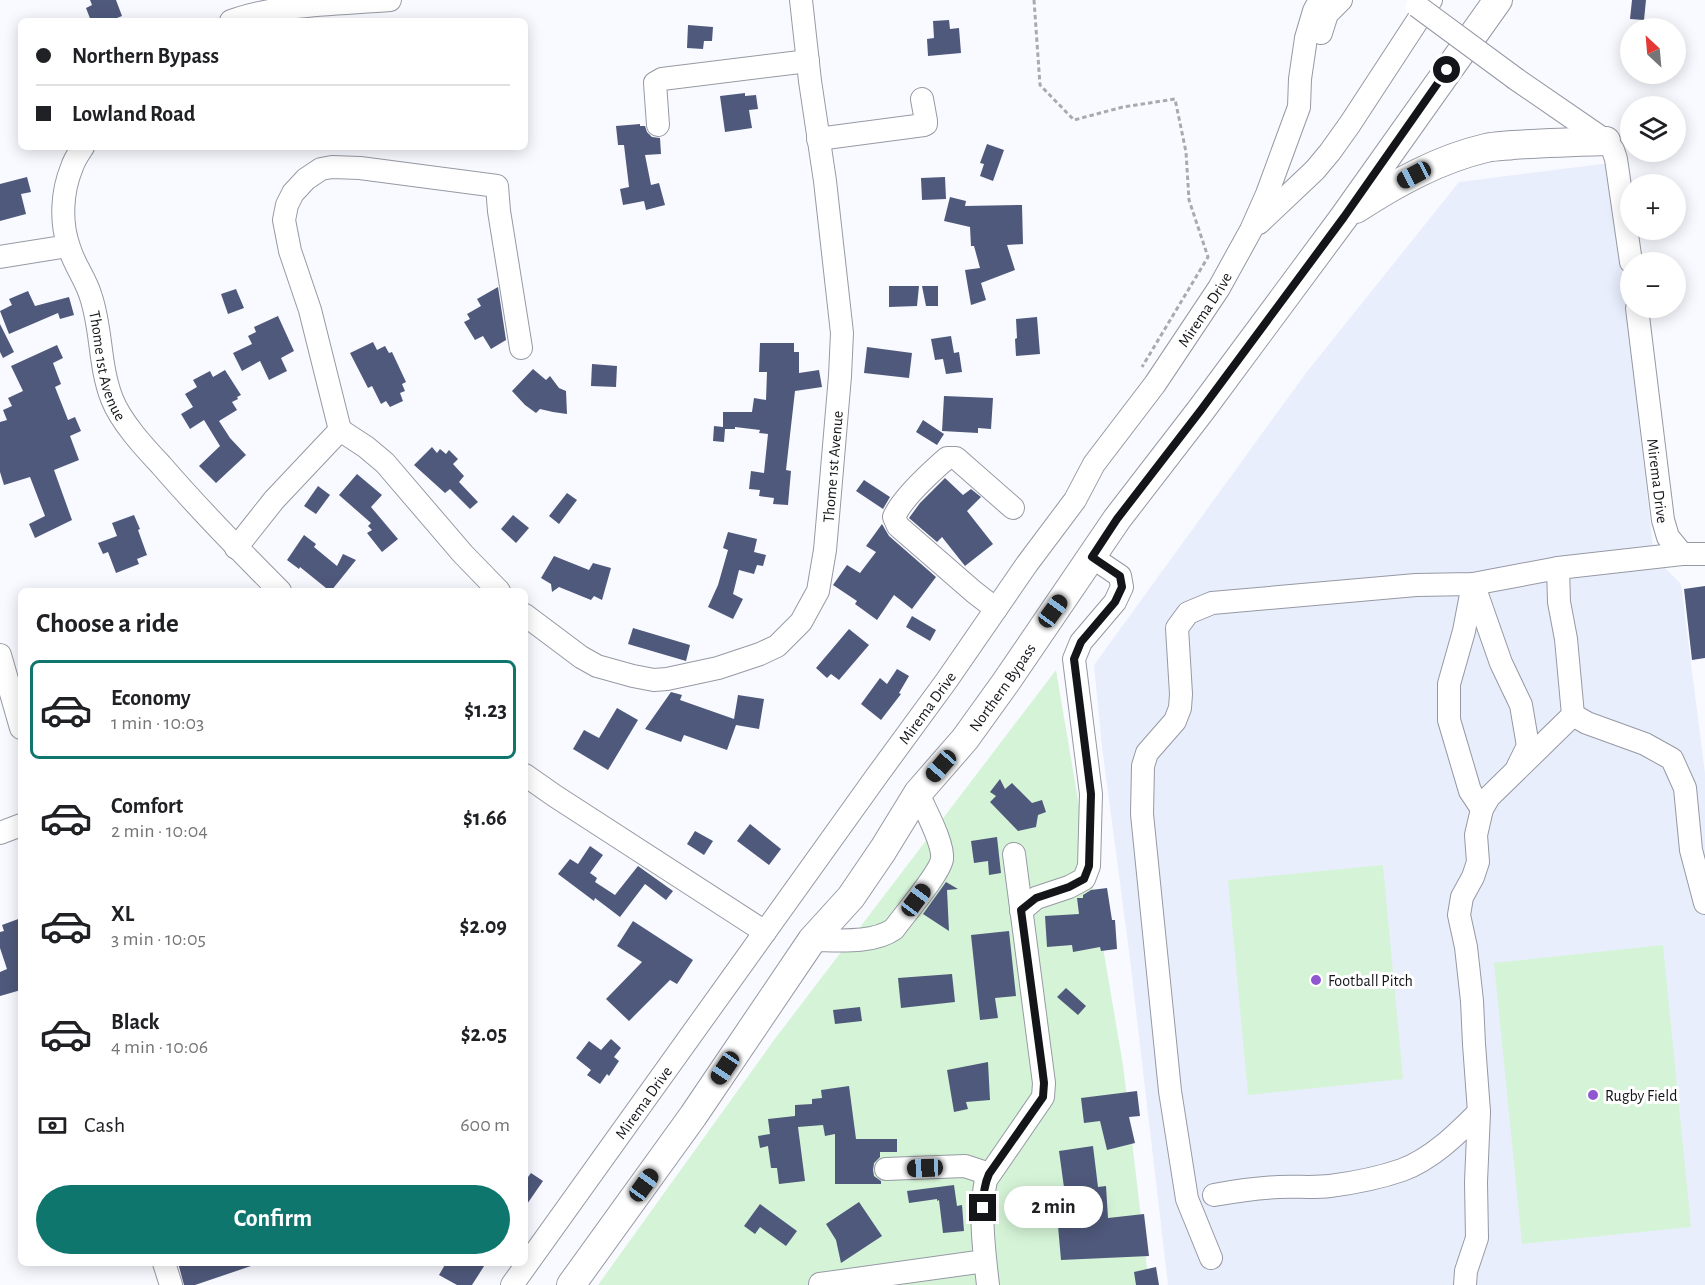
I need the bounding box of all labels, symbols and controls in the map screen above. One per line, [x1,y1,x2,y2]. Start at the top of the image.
north arrow [1620,18,1686,84]
map controls [1620,18,1686,318]
text: Northern Bypass [72,45,219,67]
route start [1433,56,1460,83]
button: layers [1620,96,1686,162]
text: Lowland Road [72,103,195,125]
car [1394,159,1434,191]
button: + [1620,174,1686,240]
button: − [1620,252,1686,318]
street label: Mirema Drive [1175,270,1235,350]
street label: Thome 1st Avenue [86,309,128,424]
street label: Thome 1st Avenue [820,410,846,523]
street label: Mirema Drive [1644,438,1670,524]
car [1035,591,1071,631]
text: Choose a ride [36,610,179,637]
street label: Northern Bypass [966,641,1039,734]
street label: Mirema Drive [896,669,959,747]
icon: car [39,683,93,737]
text: Economy [111,687,191,709]
text: $1.23 [464,699,507,721]
text: 1 min · 10:03 [111,713,204,733]
car [922,747,960,785]
icon: car [39,791,93,845]
text: Comfort [111,795,183,817]
text: $1.66 [463,807,507,829]
text: 2 min · 10:04 [111,821,208,841]
car [898,880,934,920]
icon: car [39,899,93,953]
text: XL [111,903,134,925]
text: $2.09 [460,915,507,937]
text: 3 min · 10:05 [111,929,206,949]
marker: Football Pitch [1309,973,1323,987]
place label: Football Pitch [1328,973,1413,989]
icon: car [39,1007,93,1061]
text: Black [111,1011,159,1033]
text: $2.05 [461,1023,507,1045]
text: 4 min · 10:06 [111,1037,208,1057]
car [707,1048,743,1088]
street label: Mirema Drive [613,1063,675,1142]
marker: Rugby Field [1586,1088,1600,1102]
place label: Rugby Field [1605,1088,1677,1105]
icon: cash [36,1109,69,1142]
text: Cash [84,1114,125,1136]
text: 600 m [460,1115,510,1135]
car [907,1158,943,1178]
car [626,1165,662,1205]
button: Confirm [36,1185,510,1254]
callout: 2 min [1004,1187,1103,1229]
route end [969,1194,996,1221]
text: 2 min [1031,1197,1076,1217]

